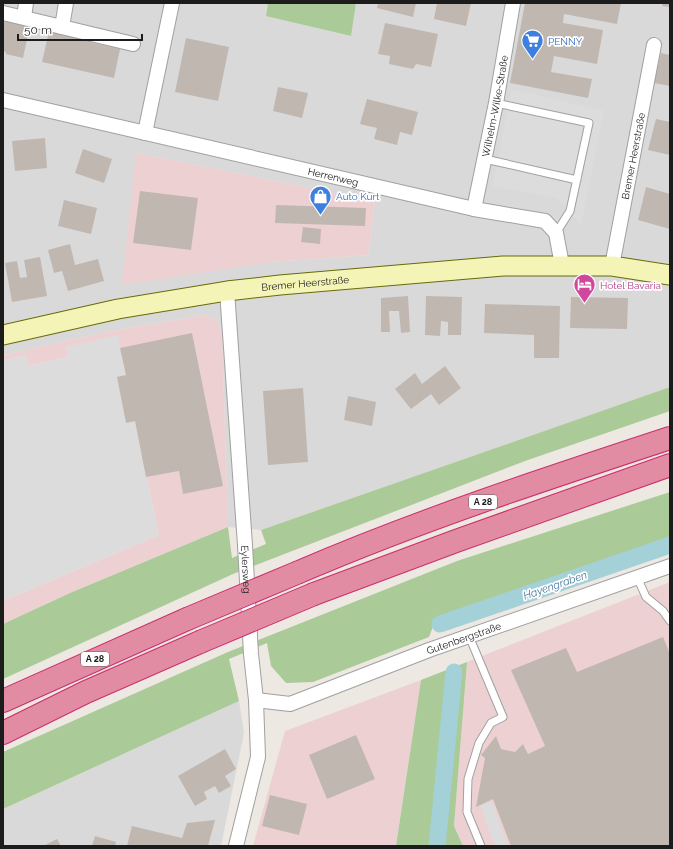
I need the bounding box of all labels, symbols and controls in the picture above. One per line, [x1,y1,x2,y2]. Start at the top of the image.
scale bar [18,16,142,42]
text: 50 m [24,23,52,37]
supermarket icon: PENNY [519,28,545,61]
place label: PENNY [548,36,583,47]
street label: Wilhelm-Wilke-Straße [480,54,510,158]
street label: Bremer Heerstraße [620,112,647,200]
street label: Herrenweg [307,166,360,188]
shop icon: Auto Kurt [308,183,334,216]
place label: Auto Kurt [336,191,380,202]
hotel icon: Hotel Bavaria [571,272,597,305]
street label: Bremer Heerstraße [261,274,350,293]
place label: Hotel Bavaria [600,280,661,291]
road number: A 28 [469,495,497,509]
street label: Eylersweg [239,545,253,594]
water label: Hayengraben [521,568,589,603]
street label: Gutenbergstraße [425,620,503,656]
road number: A 28 [81,652,109,666]

